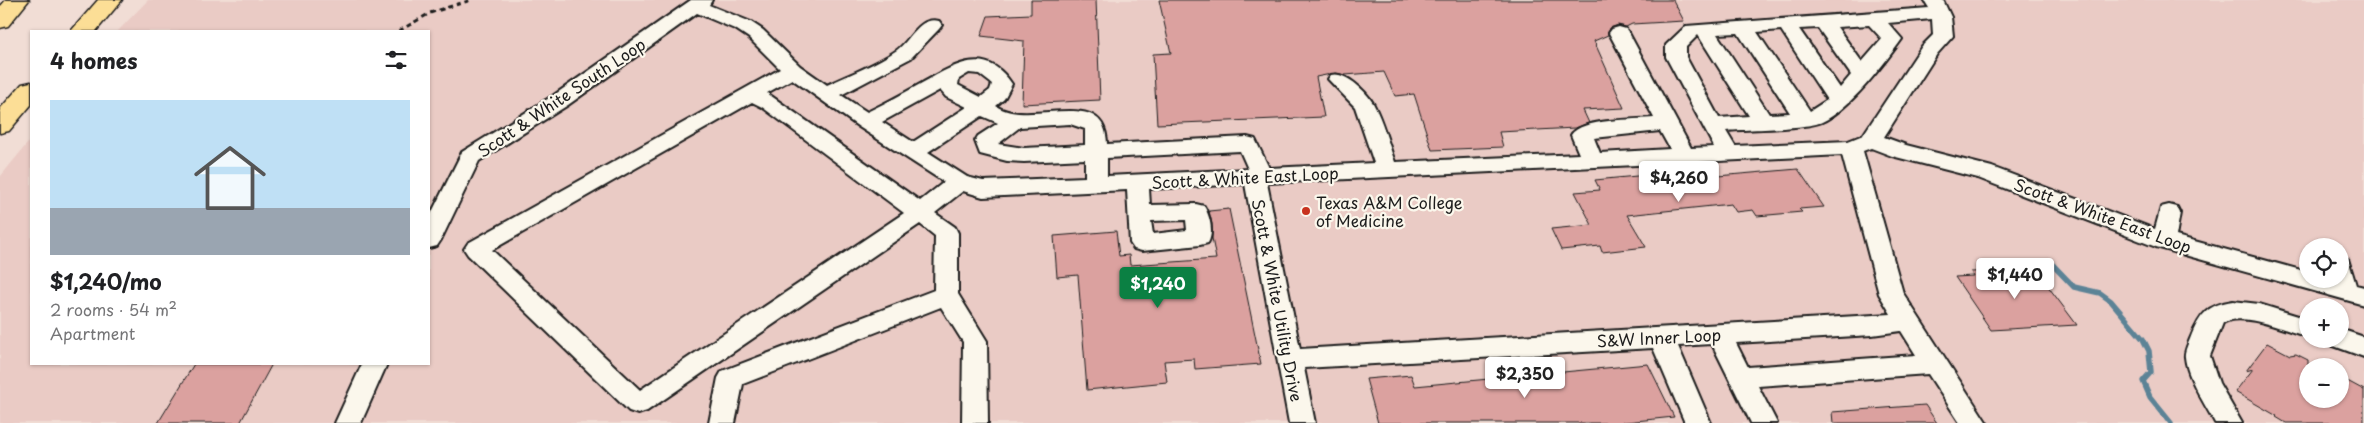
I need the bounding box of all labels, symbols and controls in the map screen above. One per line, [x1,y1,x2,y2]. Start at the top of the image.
street label: Scott & White South Loop [472,32,650,162]
text: 4 homes [50,44,137,76]
icon: filters [382,46,410,74]
icon: home [185,133,275,223]
street label: Scott & White East Loop [1151,160,1339,194]
pin: $4,260 [1638,160,1720,203]
text: $4,260 [1650,165,1708,189]
street label: Scott & White East Loop [2011,172,2195,258]
place label: Texas A&M College of Medicine [1316,190,1463,232]
street label: Scott & White Utility Drive [1247,197,1309,403]
marker: Texas A&M College of Medicine [1300,205,1312,217]
map controls [2299,238,2349,408]
button: locate [2299,238,2349,288]
pin: $1,440 [1974,258,2056,300]
text: $1,440 [1987,262,2043,286]
text: $1,240/mo [50,265,162,297]
pin: $1,240 [1117,266,1199,309]
text: $1,240 [1130,271,1186,295]
text: 2 rooms · 54 m² [50,297,177,321]
button: + [2299,298,2349,348]
text: Apartment [50,321,135,345]
street label: S&W Inner Loop [1596,322,1722,352]
pin: $2,350 [1484,356,1566,399]
button: − [2299,358,2349,408]
text: $2,350 [1496,361,1554,385]

